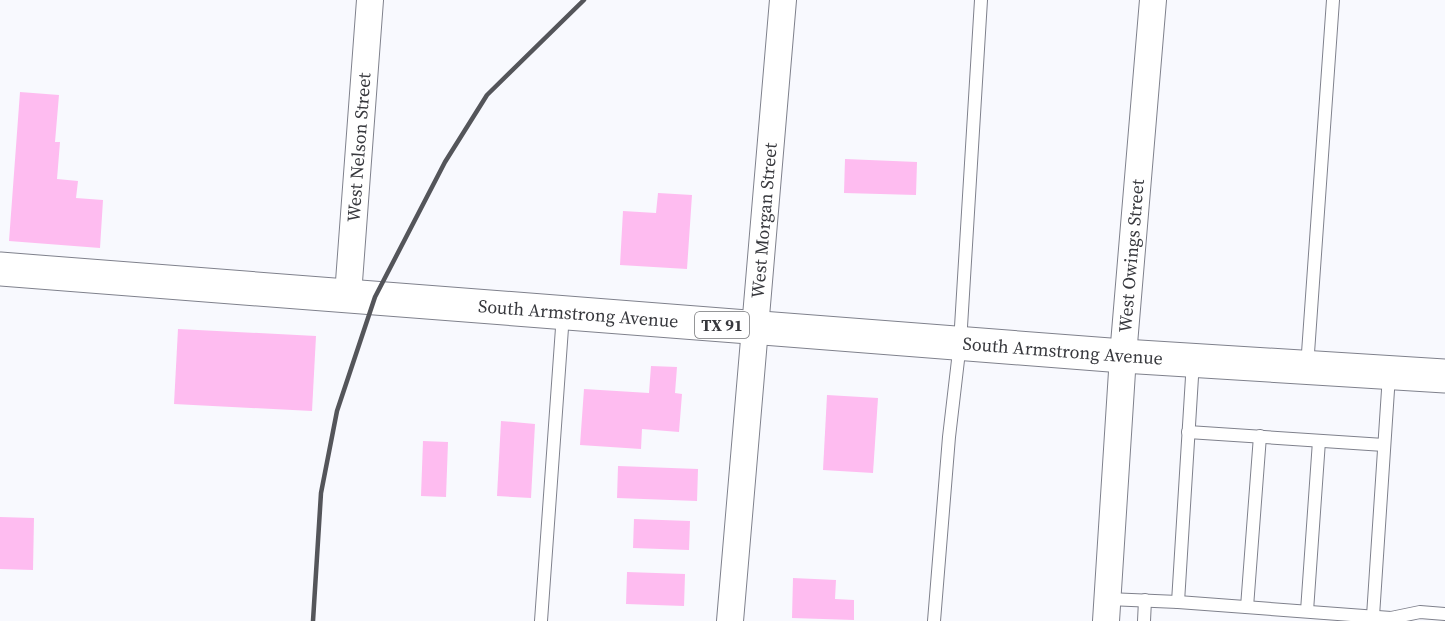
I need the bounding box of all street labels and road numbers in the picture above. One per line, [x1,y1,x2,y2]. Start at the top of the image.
street label: West Nelson Street [340,72,377,223]
street label: West Morgan Street [745,141,783,299]
street label: West Owings Street [1112,178,1150,334]
street label: South Armstrong Avenue [477,293,679,334]
road number: TX 91 [695,312,749,338]
street label: South Armstrong Avenue [962,331,1164,370]

